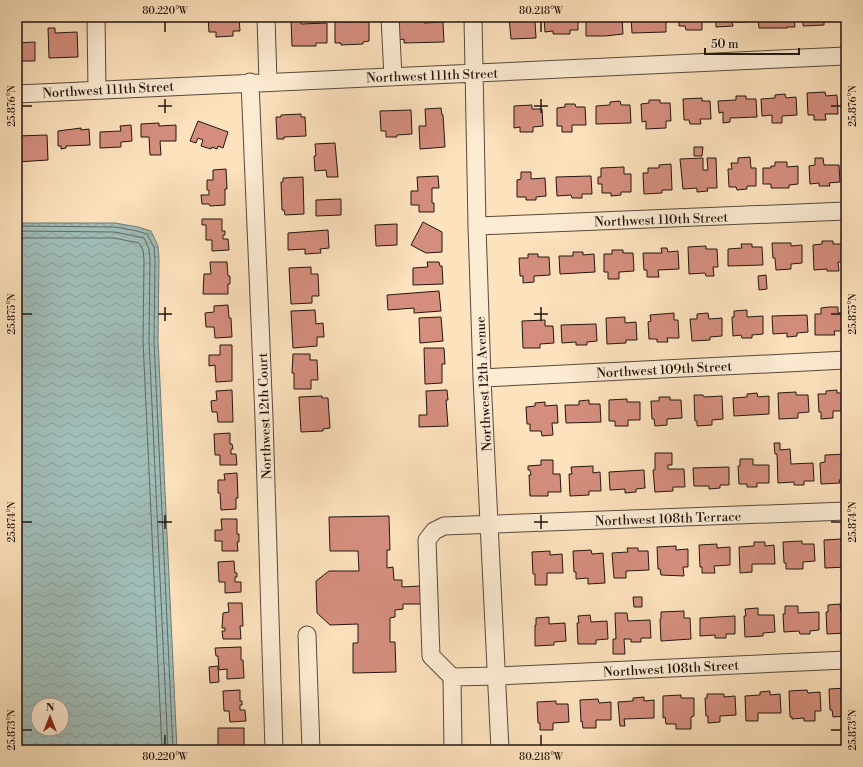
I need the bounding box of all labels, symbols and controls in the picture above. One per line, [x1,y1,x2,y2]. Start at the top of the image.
text: 80.220°W [142,5,189,17]
text: 80.218°W [519,5,564,17]
scale bar [705,30,799,56]
text: 50 m [711,37,739,52]
street label: Northwest 111th Street [366,66,499,86]
street label: Northwest 111th Street [42,79,175,101]
text: 25.876°N [6,85,18,127]
text: 25.876°N [847,85,859,127]
street label: Northwest 110th Street [594,210,729,230]
text: 25.875°N [6,293,18,334]
text: 25.875°N [847,293,859,334]
street label: Northwest 12th Avenue [472,316,496,452]
street label: Northwest 12th Court [255,352,275,479]
street label: Northwest 109th Street [596,358,733,382]
text: 25.874°N [6,501,18,542]
text: 25.874°N [847,501,859,542]
street label: Northwest 108th Terrace [595,508,742,530]
street label: Northwest 108th Street [603,657,740,681]
north arrow [30,697,70,737]
text: N [46,701,55,715]
text: 25.873°N [6,709,18,751]
text: 25.873°N [847,709,859,751]
text: 80.220°W [142,751,189,763]
text: 80.218°W [519,751,564,763]

